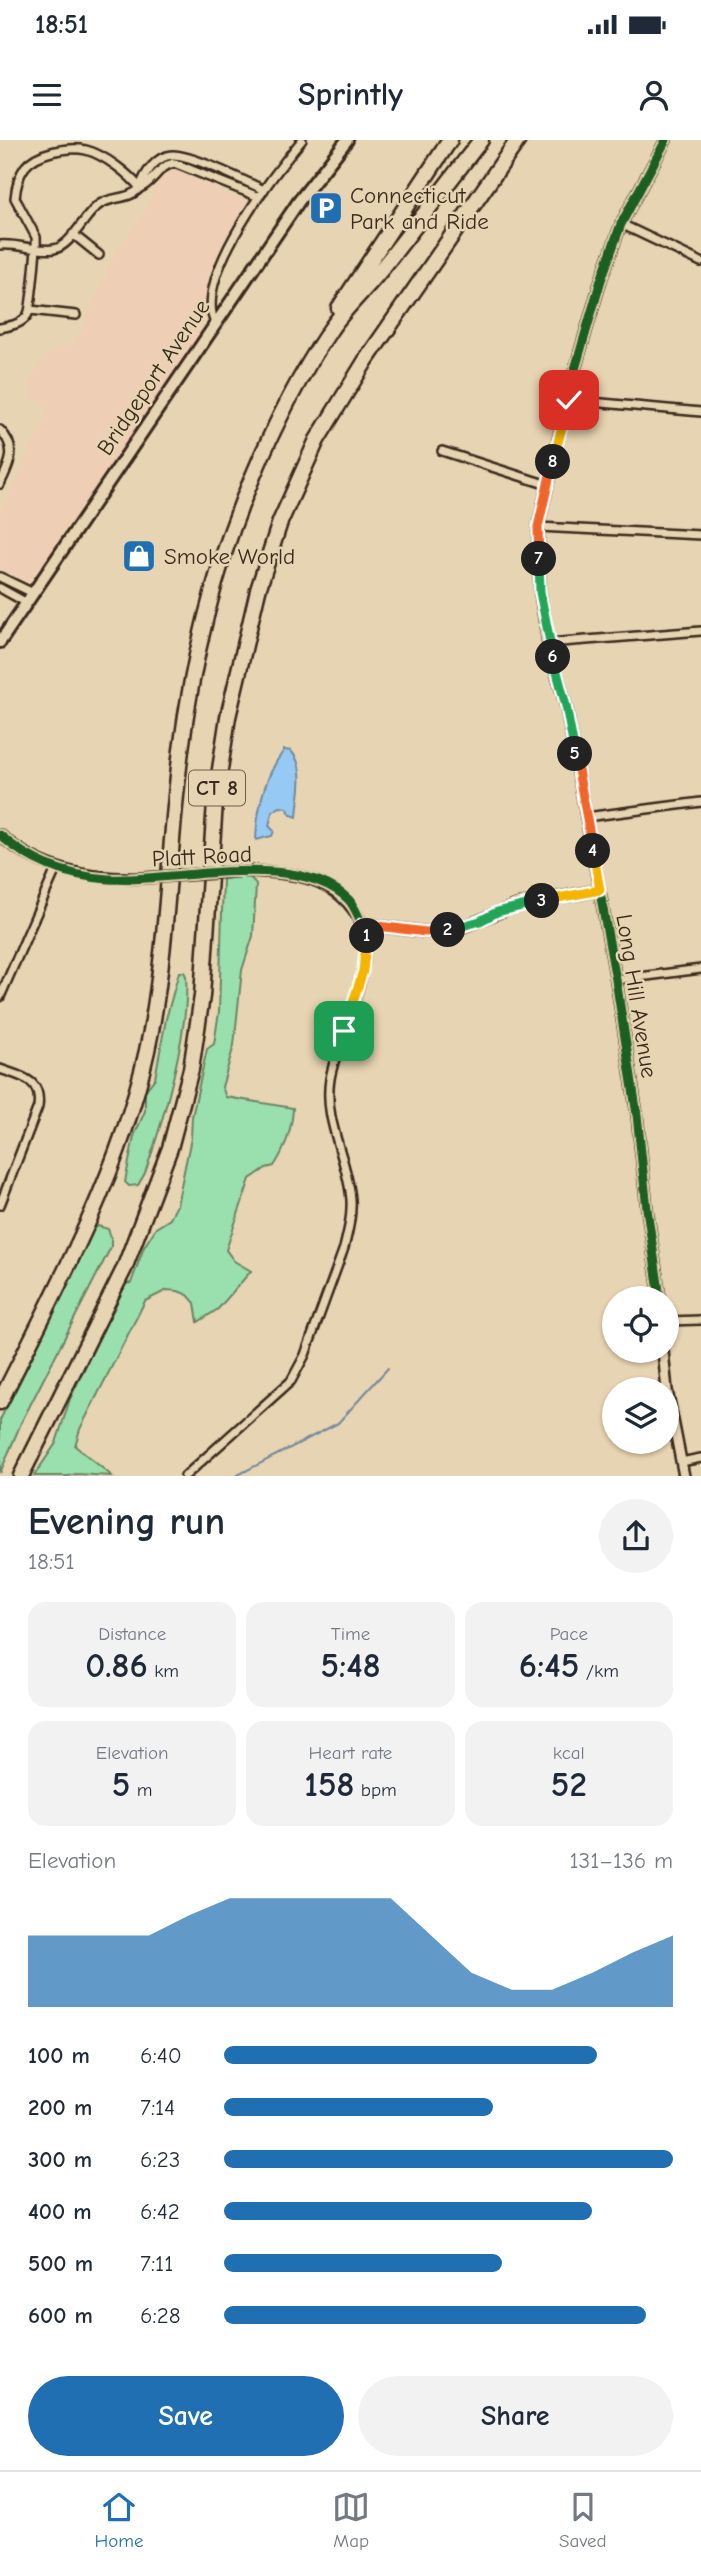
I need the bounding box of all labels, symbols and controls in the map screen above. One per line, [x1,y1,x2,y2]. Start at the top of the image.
text: 18:51 [35,10,88,40]
icon: menu [28,76,66,114]
text: Sprintly [298,76,403,113]
icon: person [635,76,673,114]
place label: Connecticut Park and Ride [350,182,489,235]
parking icon: Connecticut Park and Ride [307,189,345,227]
street label: Bridgeport Avenue [91,294,216,460]
pin [539,370,599,430]
icon: check [550,381,588,419]
pin: 8 [536,444,570,480]
text: 8 [548,450,557,472]
shop icon: Smoke World [120,537,158,575]
pin: 7 [522,542,556,576]
place label: Smoke World [164,543,295,570]
text: 7 [534,547,543,569]
pin: 6 [536,640,570,674]
text: 6 [548,645,557,667]
pin: 5 [558,736,592,772]
text: 5 [569,742,580,764]
road number: CT 8 [189,770,245,806]
pin: 4 [576,834,610,868]
text: 4 [588,839,597,861]
street label: Platt Road [151,840,253,873]
pin: 3 [524,884,560,918]
text: 3 [537,889,546,911]
pin: 2 [430,912,466,948]
street label: Long Hill Avenue [610,912,663,1080]
pin: 1 [350,918,384,954]
text: 2 [443,918,452,940]
text: 1 [363,924,370,946]
pin [314,1001,374,1061]
icon: arrive [325,1012,363,1050]
map controls [602,1286,679,1454]
button: locate [602,1286,679,1363]
button: layers [602,1377,679,1454]
button: share [599,1499,673,1573]
text: Evening run [28,1500,225,1544]
text: 18:51 [28,1548,75,1575]
text: Distance [98,1623,166,1645]
text: Time [331,1623,370,1645]
text: Pace [550,1623,588,1645]
text: 0.86 [85,1645,148,1686]
text: 5:48 [320,1645,381,1686]
text: 6:45 [519,1645,579,1686]
text: km [148,1660,179,1682]
text: /km [579,1660,619,1682]
text: Elevation [96,1742,169,1764]
text: Heart rate [309,1742,392,1764]
text: kcal [553,1742,585,1764]
text: 5 [112,1764,130,1805]
text: 158 [304,1764,354,1805]
text: 52 [551,1764,587,1805]
text: m [130,1779,152,1801]
text: bpm [354,1779,397,1801]
text: Elevation [28,1847,116,1874]
text: 131–136 m [569,1847,673,1874]
text: 100 m [28,2042,90,2069]
text: 6:40 [140,2042,182,2069]
text: 200 m [28,2094,92,2121]
text: 7:14 [140,2094,175,2121]
text: 300 m [28,2146,92,2173]
text: 6:23 [140,2146,180,2173]
text: 400 m [28,2198,92,2225]
text: 6:42 [140,2198,180,2225]
text: 500 m [28,2250,93,2277]
text: 7:11 [140,2250,173,2277]
text: 600 m [28,2302,93,2329]
text: 6:28 [140,2302,181,2329]
button: Save [28,2376,344,2456]
button: Share [358,2376,673,2456]
tab: Home [94,2488,143,2552]
tab: Map [332,2488,370,2552]
tab: Saved [559,2488,607,2552]

